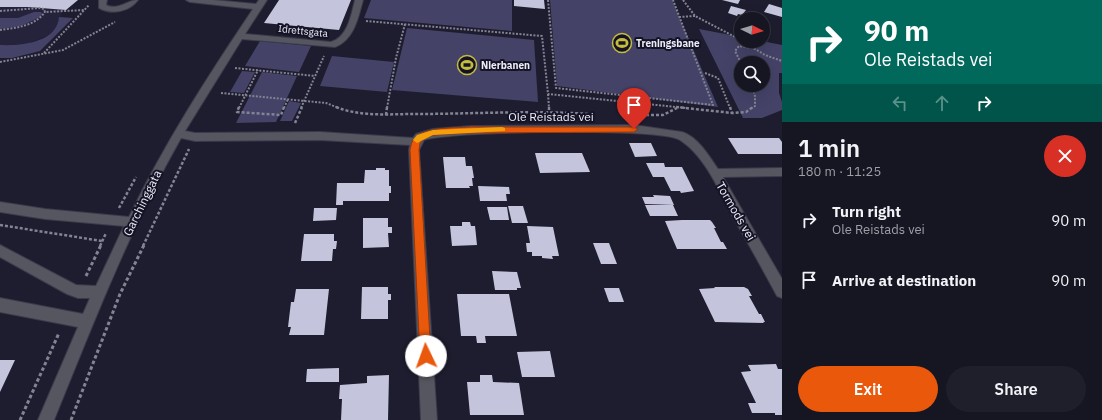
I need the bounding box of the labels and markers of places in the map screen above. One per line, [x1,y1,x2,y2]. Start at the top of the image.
sports icon: Treningsbane [611,32,633,54]
place label: Treningsbane [636,37,700,50]
sports icon: Nierbanen [456,54,478,76]
place label: Nierbanen [481,59,530,72]
pin [617,88,651,129]

